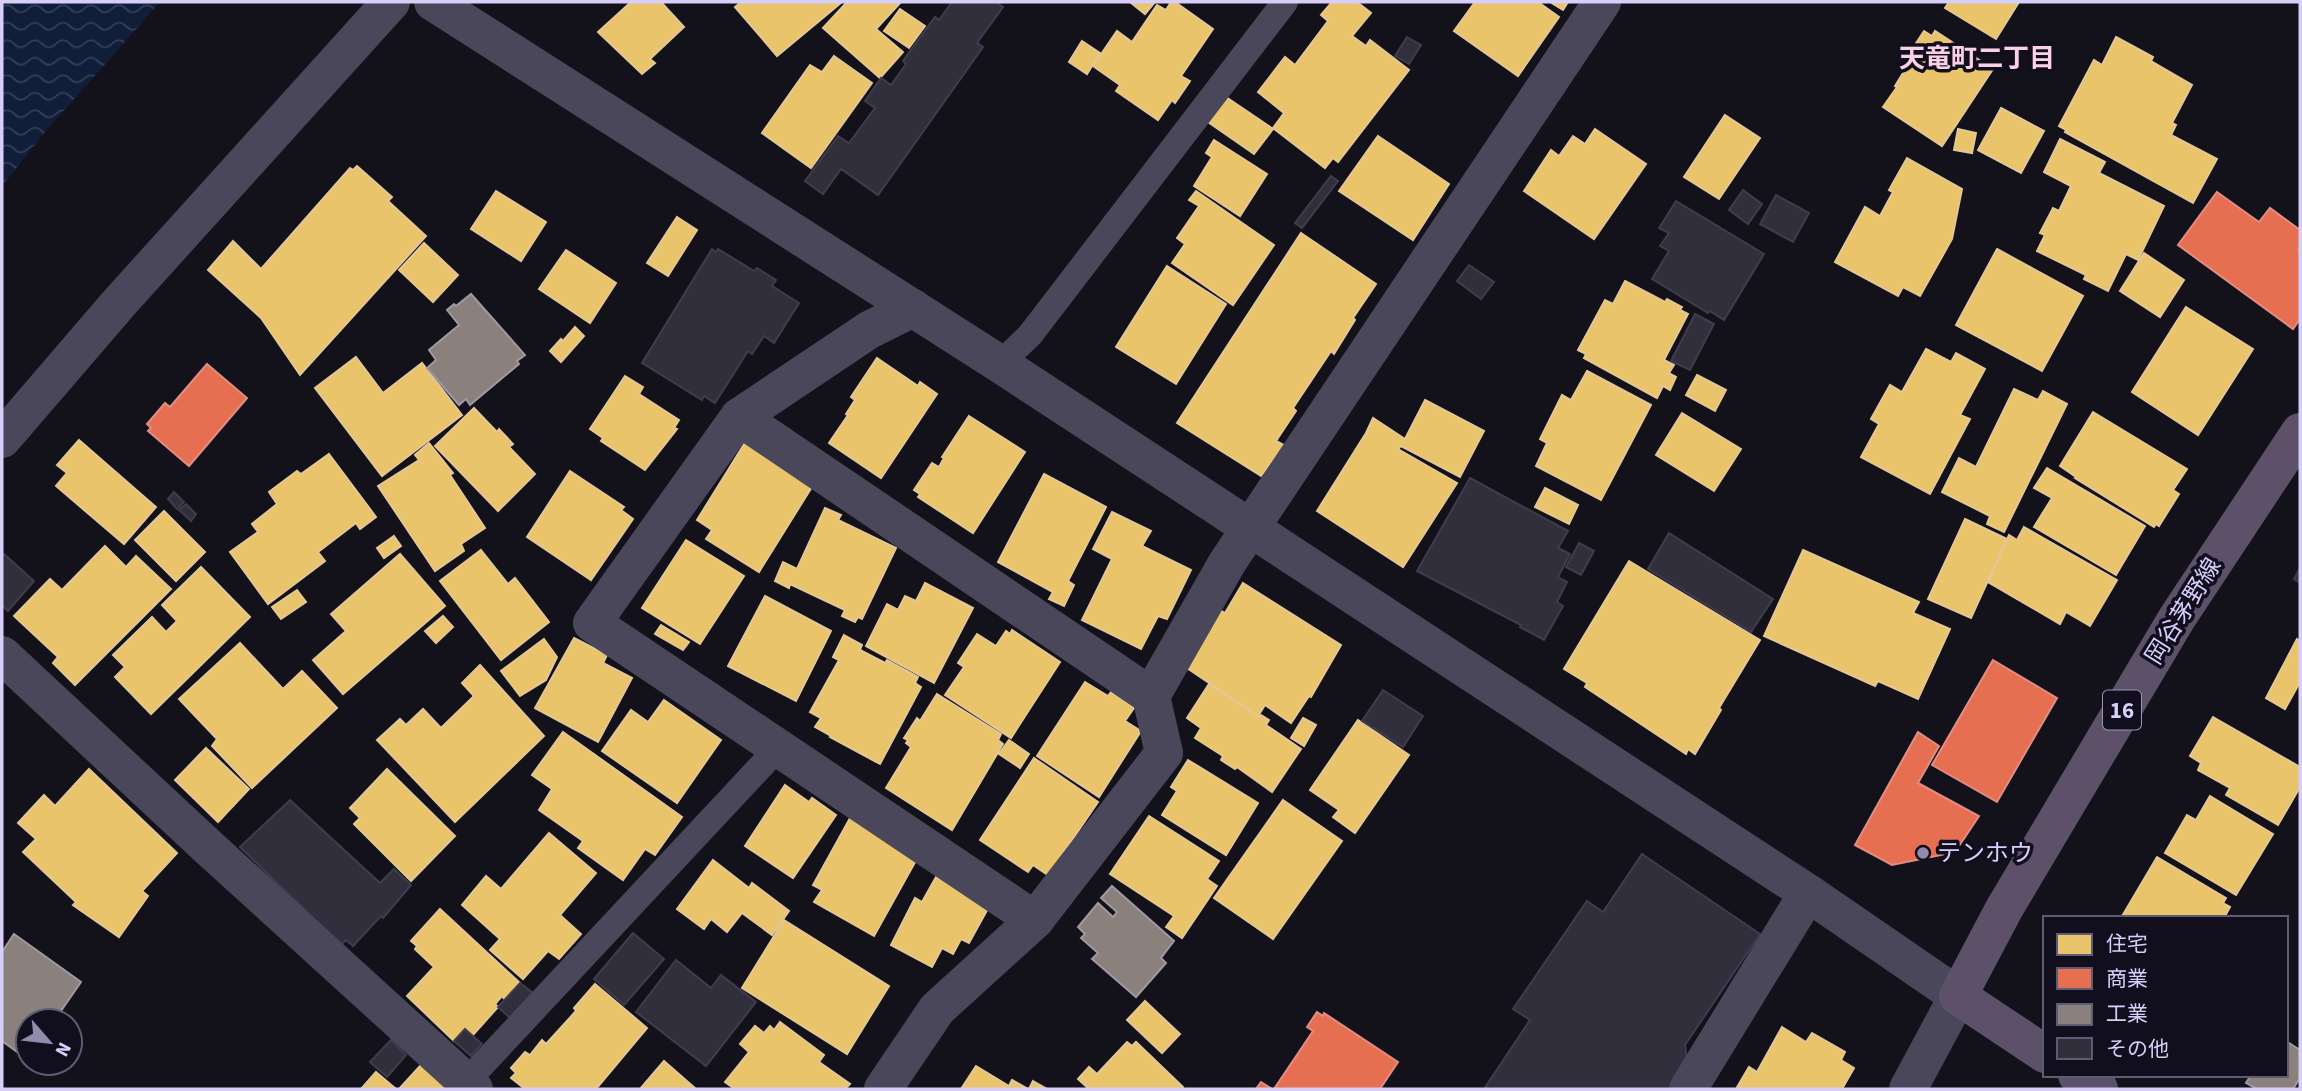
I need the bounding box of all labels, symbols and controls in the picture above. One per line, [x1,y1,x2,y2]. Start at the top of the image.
district label: 天竜町二丁目 [1899,40,2055,77]
street label: 岡谷茅野線 [2137,551,2230,671]
road number: 16 [2103,690,2141,730]
place label: テンホウ [1937,836,2033,871]
marker: テンホウ [1915,845,1931,861]
legend [2043,916,2288,1077]
text: 住宅 [2106,929,2148,959]
text: 商業 [2106,964,2148,994]
text: 工業 [2106,999,2148,1029]
north arrow [14,1007,84,1077]
text: その他 [2106,1034,2169,1064]
text: N [48,1037,78,1061]

